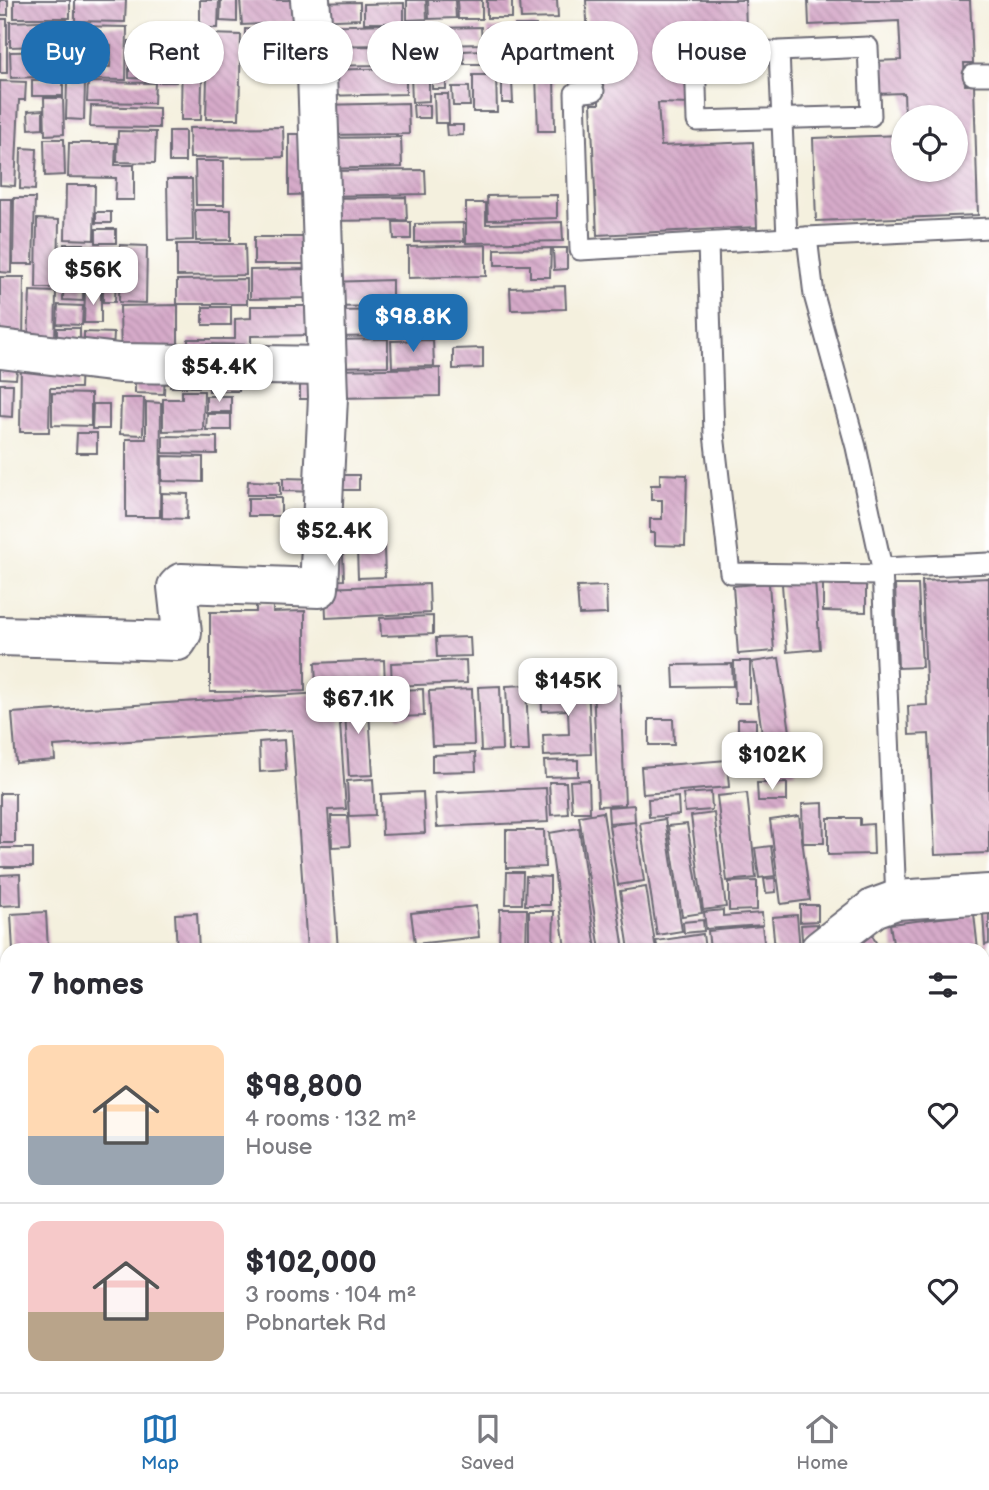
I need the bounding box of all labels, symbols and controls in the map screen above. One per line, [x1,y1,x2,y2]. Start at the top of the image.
chip: Buy [21,21,110,84]
chip: Rent [124,21,224,84]
chip: Filters [238,21,353,84]
chip: New [367,21,463,84]
chip: Apartment [477,21,638,84]
chip: House [652,21,771,84]
map controls [891,105,968,182]
button: locate [891,105,968,182]
pin: $56K [52,247,134,307]
text: $56K [64,256,122,284]
pin: $98.8K [356,294,470,354]
text: $98.8K [375,303,451,331]
pin: $54.4K [162,344,276,404]
text: $54.4K [181,353,257,381]
pin: $52.4K [277,508,391,568]
text: $52.4K [296,517,372,545]
pin: $145K [519,658,617,718]
text: $145K [534,667,602,695]
pin: $67.1K [301,676,415,736]
text: $67.1K [322,685,394,713]
pin: $102K [723,732,821,792]
text: $102K [738,741,806,769]
icon: filters [924,966,962,1004]
text: 7 homes [28,967,144,1003]
text: $98,800 [245,1069,362,1105]
icon: home [84,1073,168,1157]
icon: heart [924,1096,962,1134]
text: 4 rooms · 132 m² [245,1105,416,1133]
text: House [245,1133,312,1161]
text: $102,000 [245,1245,377,1281]
icon: home [84,1249,168,1333]
icon: heart [924,1272,962,1310]
text: 3 rooms · 104 m² [245,1281,416,1309]
text: Pobnartek Rd [245,1309,386,1337]
tab: Map [141,1410,179,1475]
tab: Saved [461,1410,514,1475]
tab: Home [796,1410,848,1475]

